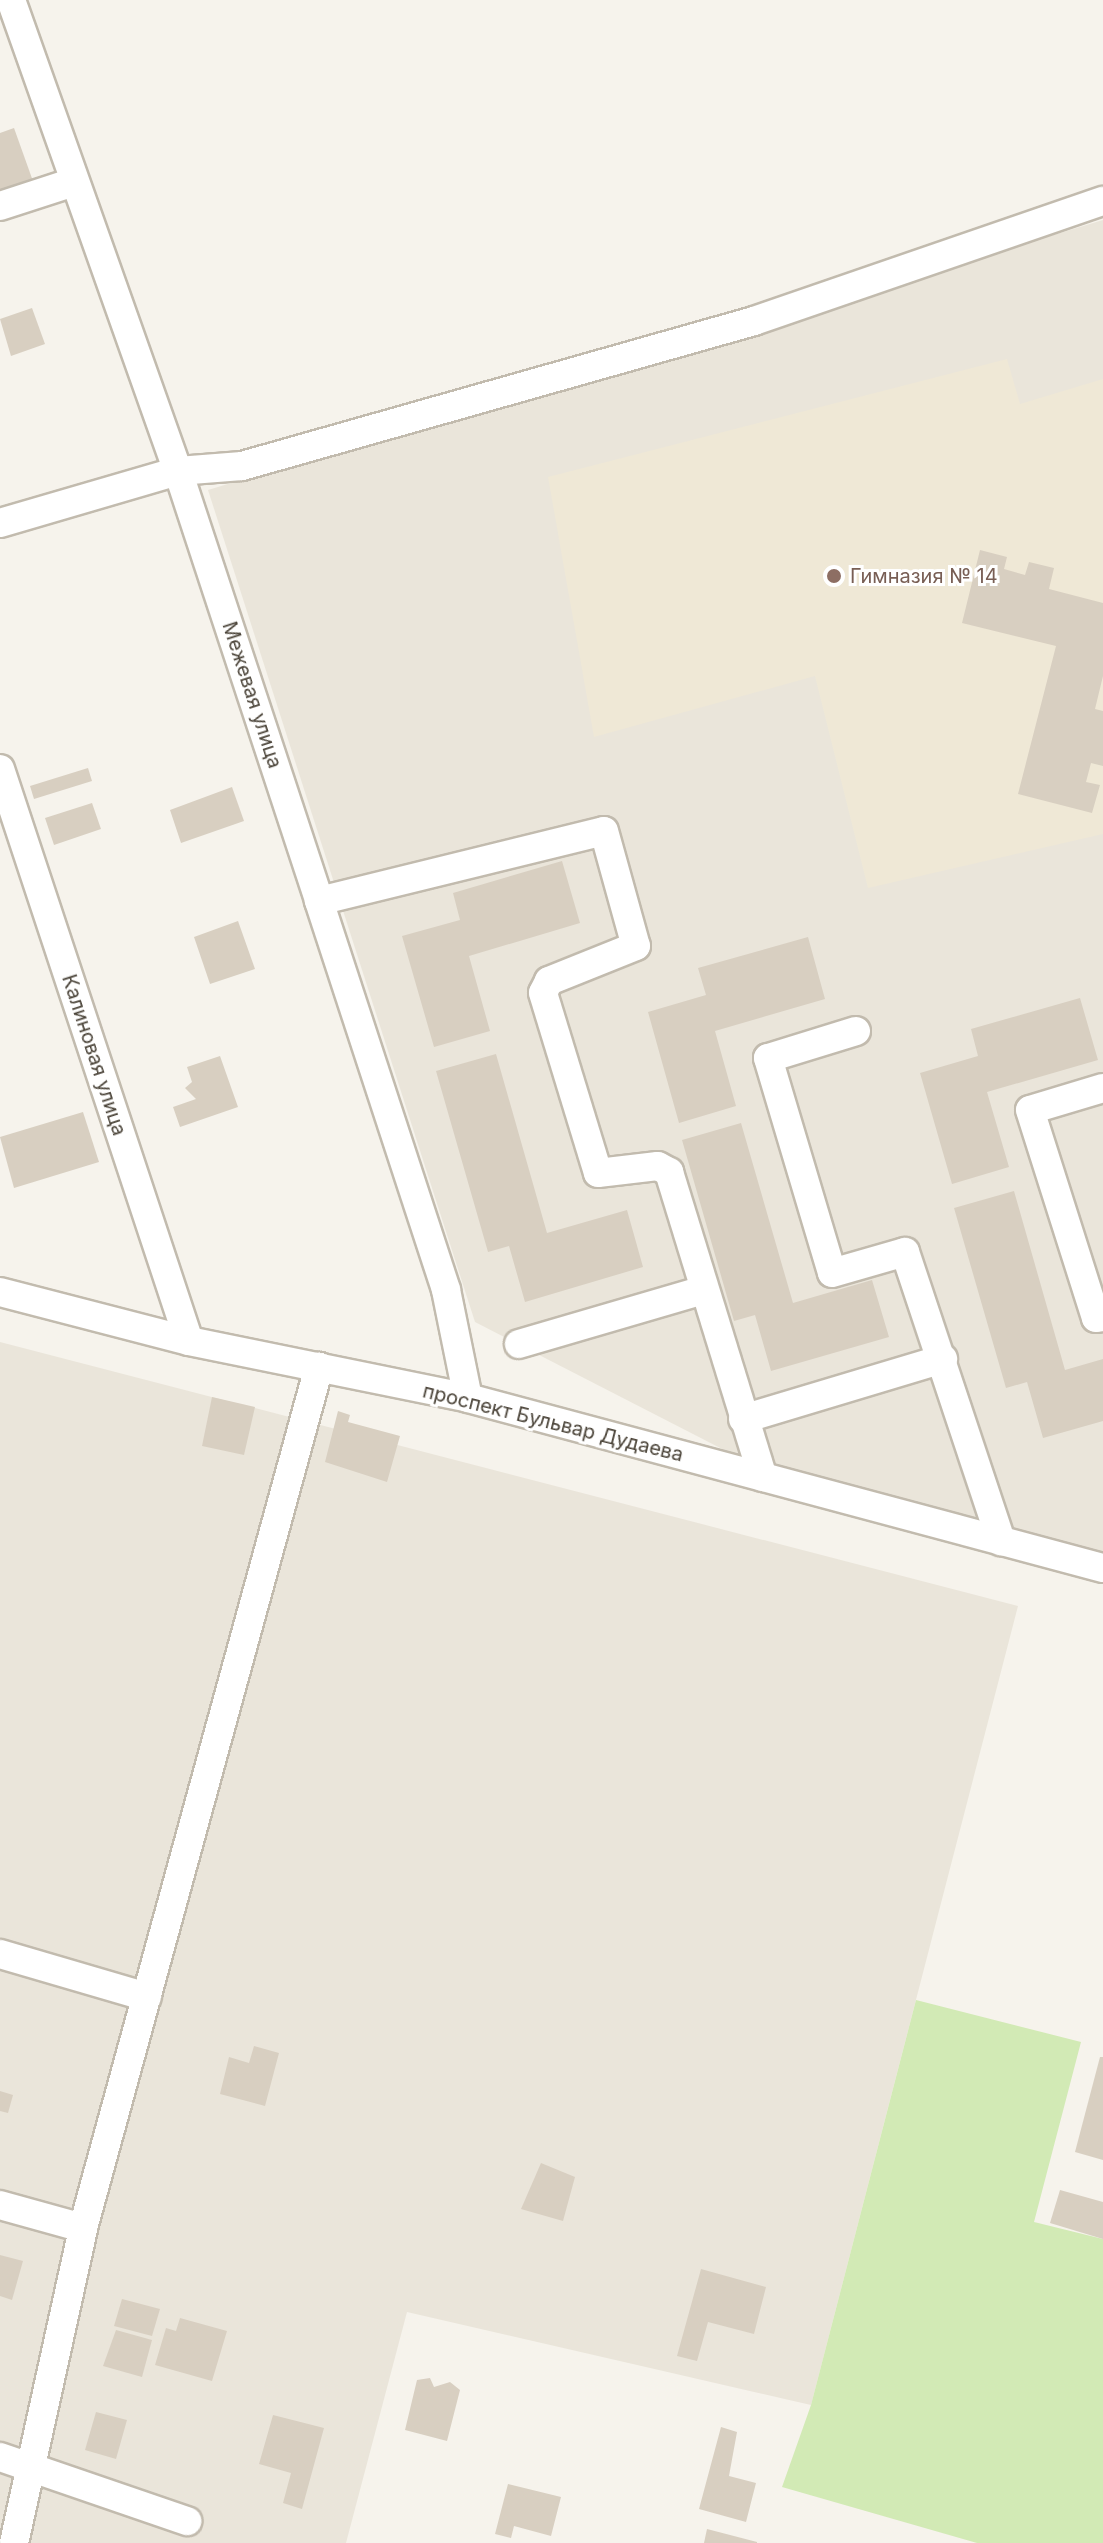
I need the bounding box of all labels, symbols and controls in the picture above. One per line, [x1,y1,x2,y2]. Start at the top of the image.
place label: Гимназия № 14 [850,564,998,588]
marker: Гимназия № 14 [825,567,843,585]
street label: Межевая улица [217,619,287,771]
street label: Калиновая улица [57,971,131,1139]
street label: проспект Бульвар Дудаева [420,1379,686,1467]

